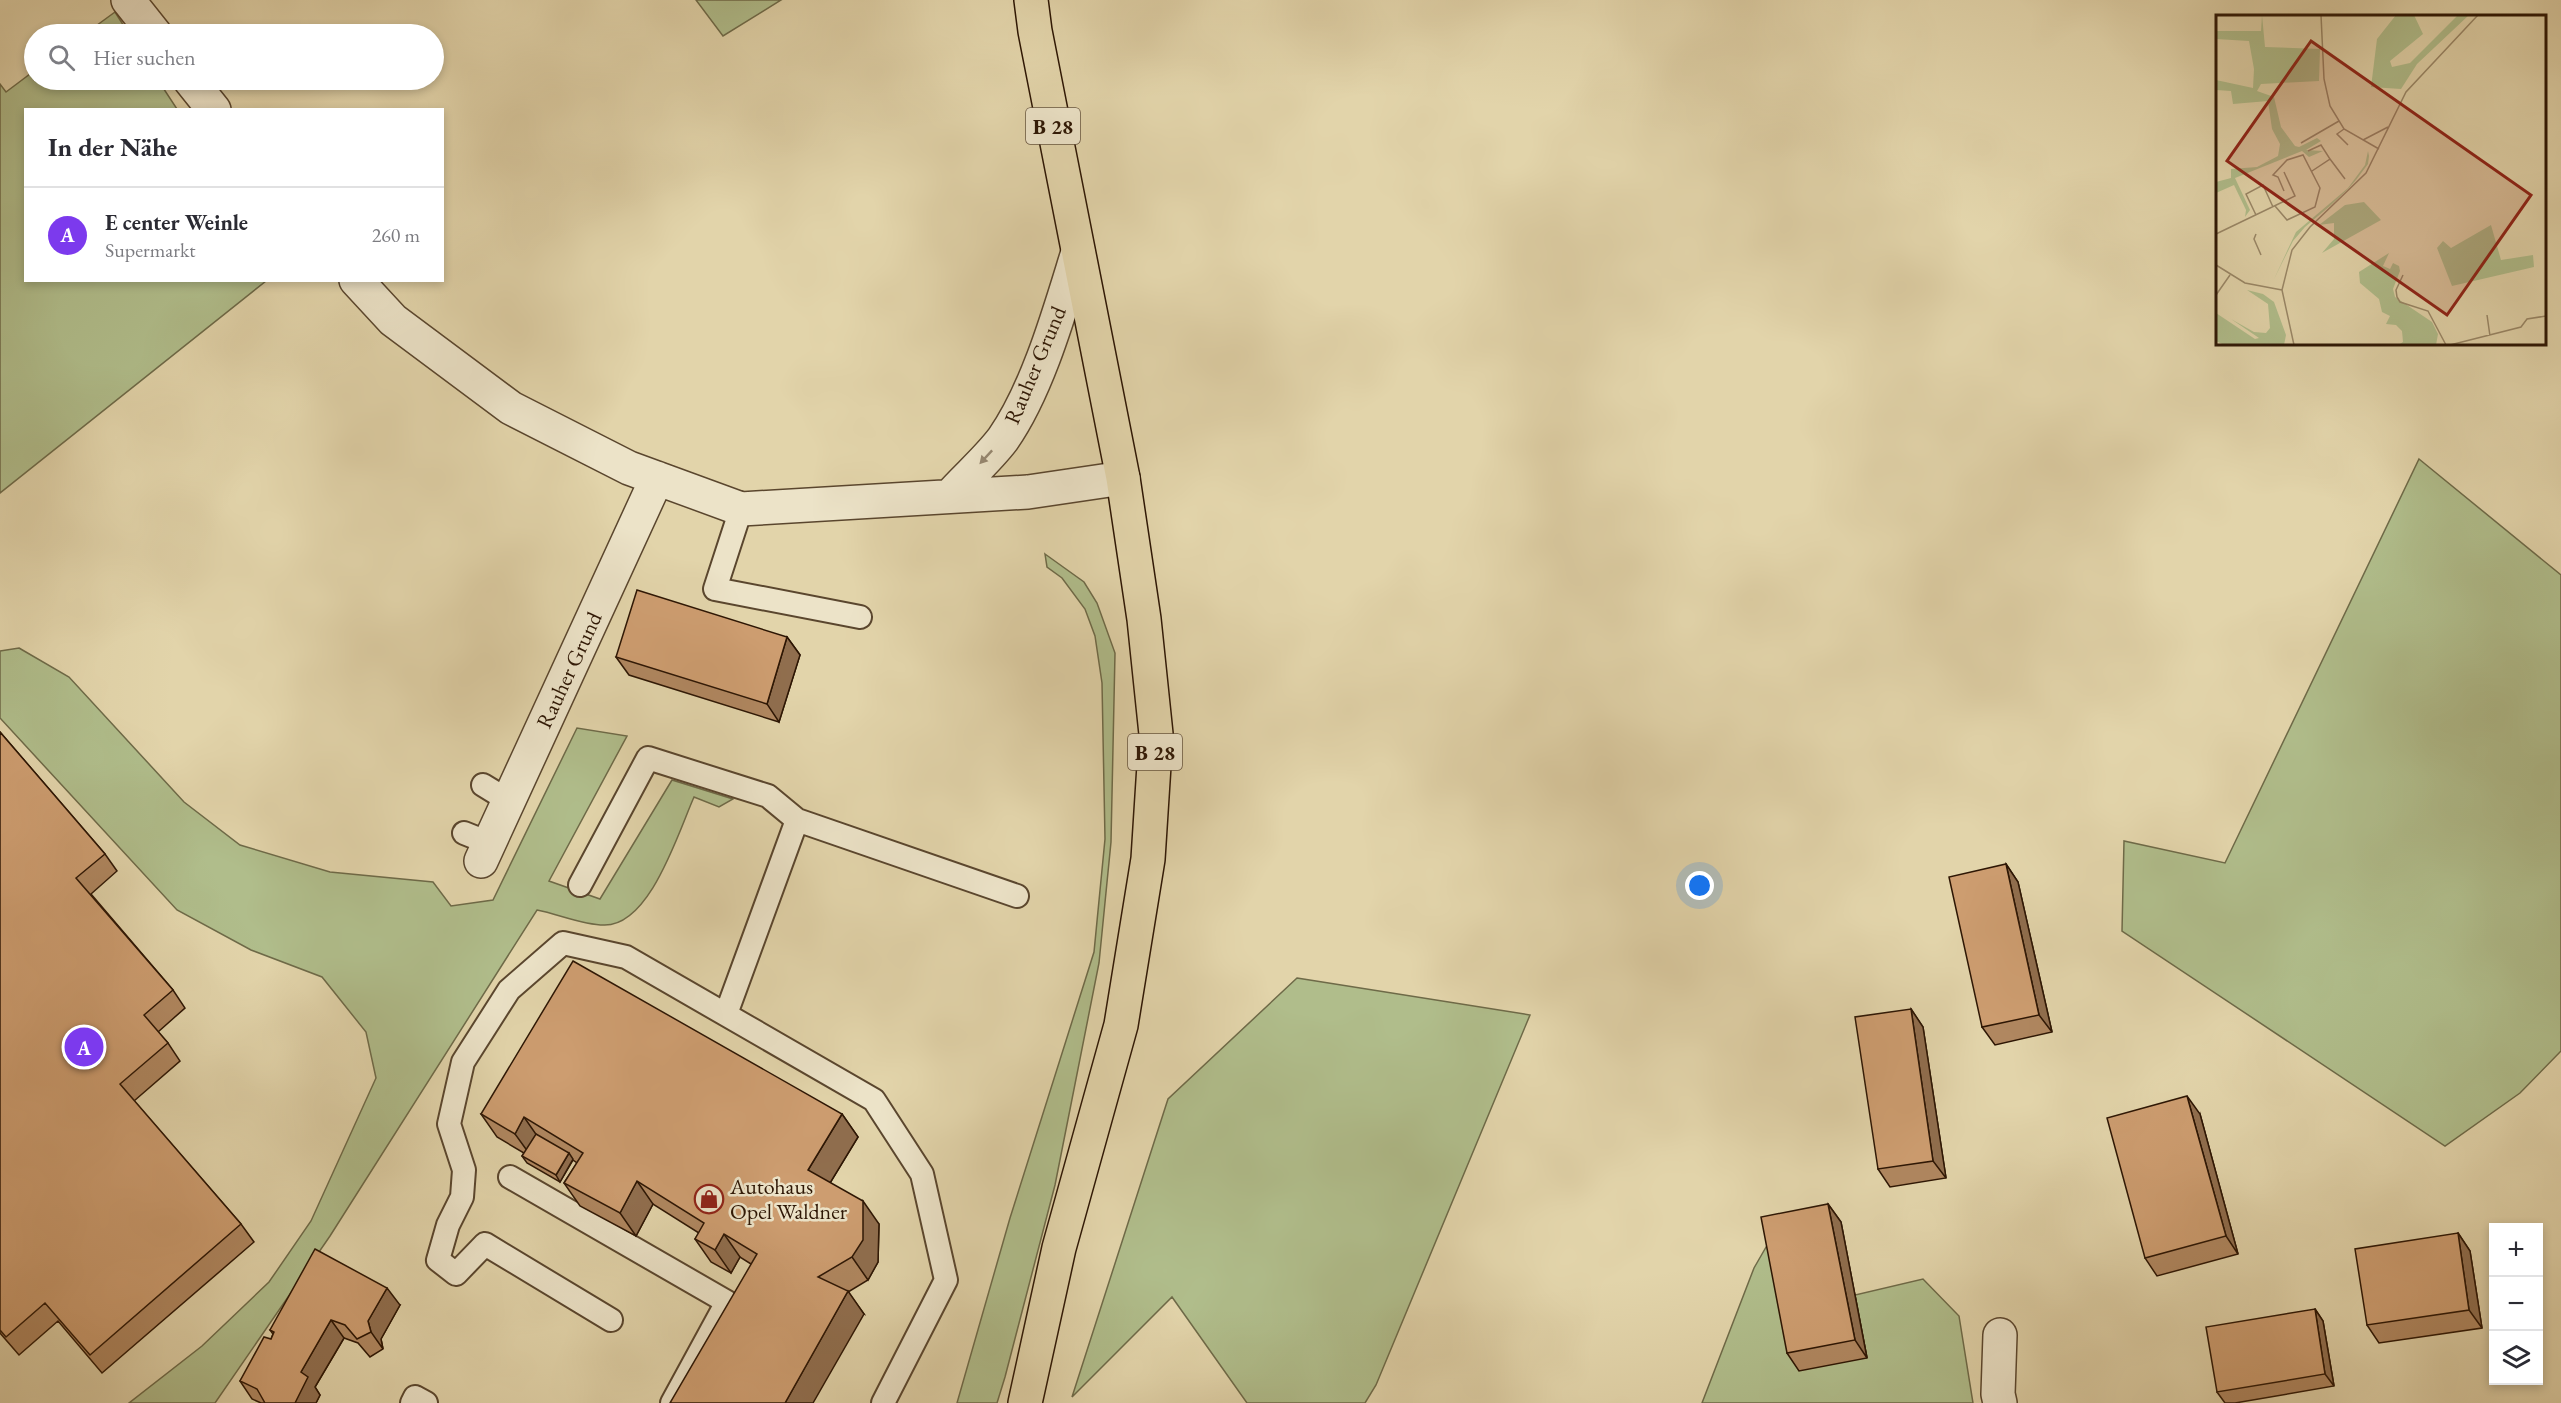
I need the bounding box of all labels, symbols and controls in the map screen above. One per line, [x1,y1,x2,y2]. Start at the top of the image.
inset map [2216,15,2546,345]
search box [24,24,444,90]
icon: search [45,41,78,74]
text: Hier suchen [93,43,196,72]
road number: B 28 [1026,108,1080,144]
text: In der Nähe [48,130,177,164]
text: E center Weinle [105,208,248,237]
text: A [60,222,75,248]
text: 260 m [372,222,420,248]
text: Supermarkt [105,237,196,263]
street label: Rauher Grund [997,301,1073,428]
one-way arrow [979,449,993,464]
street label: Rauher Grund [529,606,609,733]
road number: B 28 [1128,734,1182,770]
your location [1685,871,1714,900]
pin: A [64,1024,104,1070]
place label: Autohaus Opel Waldner [729,1172,848,1226]
shop icon: Autohaus Opel Waldner [693,1183,725,1215]
map controls [2489,1223,2543,1385]
button: + [2489,1223,2543,1277]
button: − [2489,1277,2543,1331]
button: layers [2489,1331,2543,1385]

